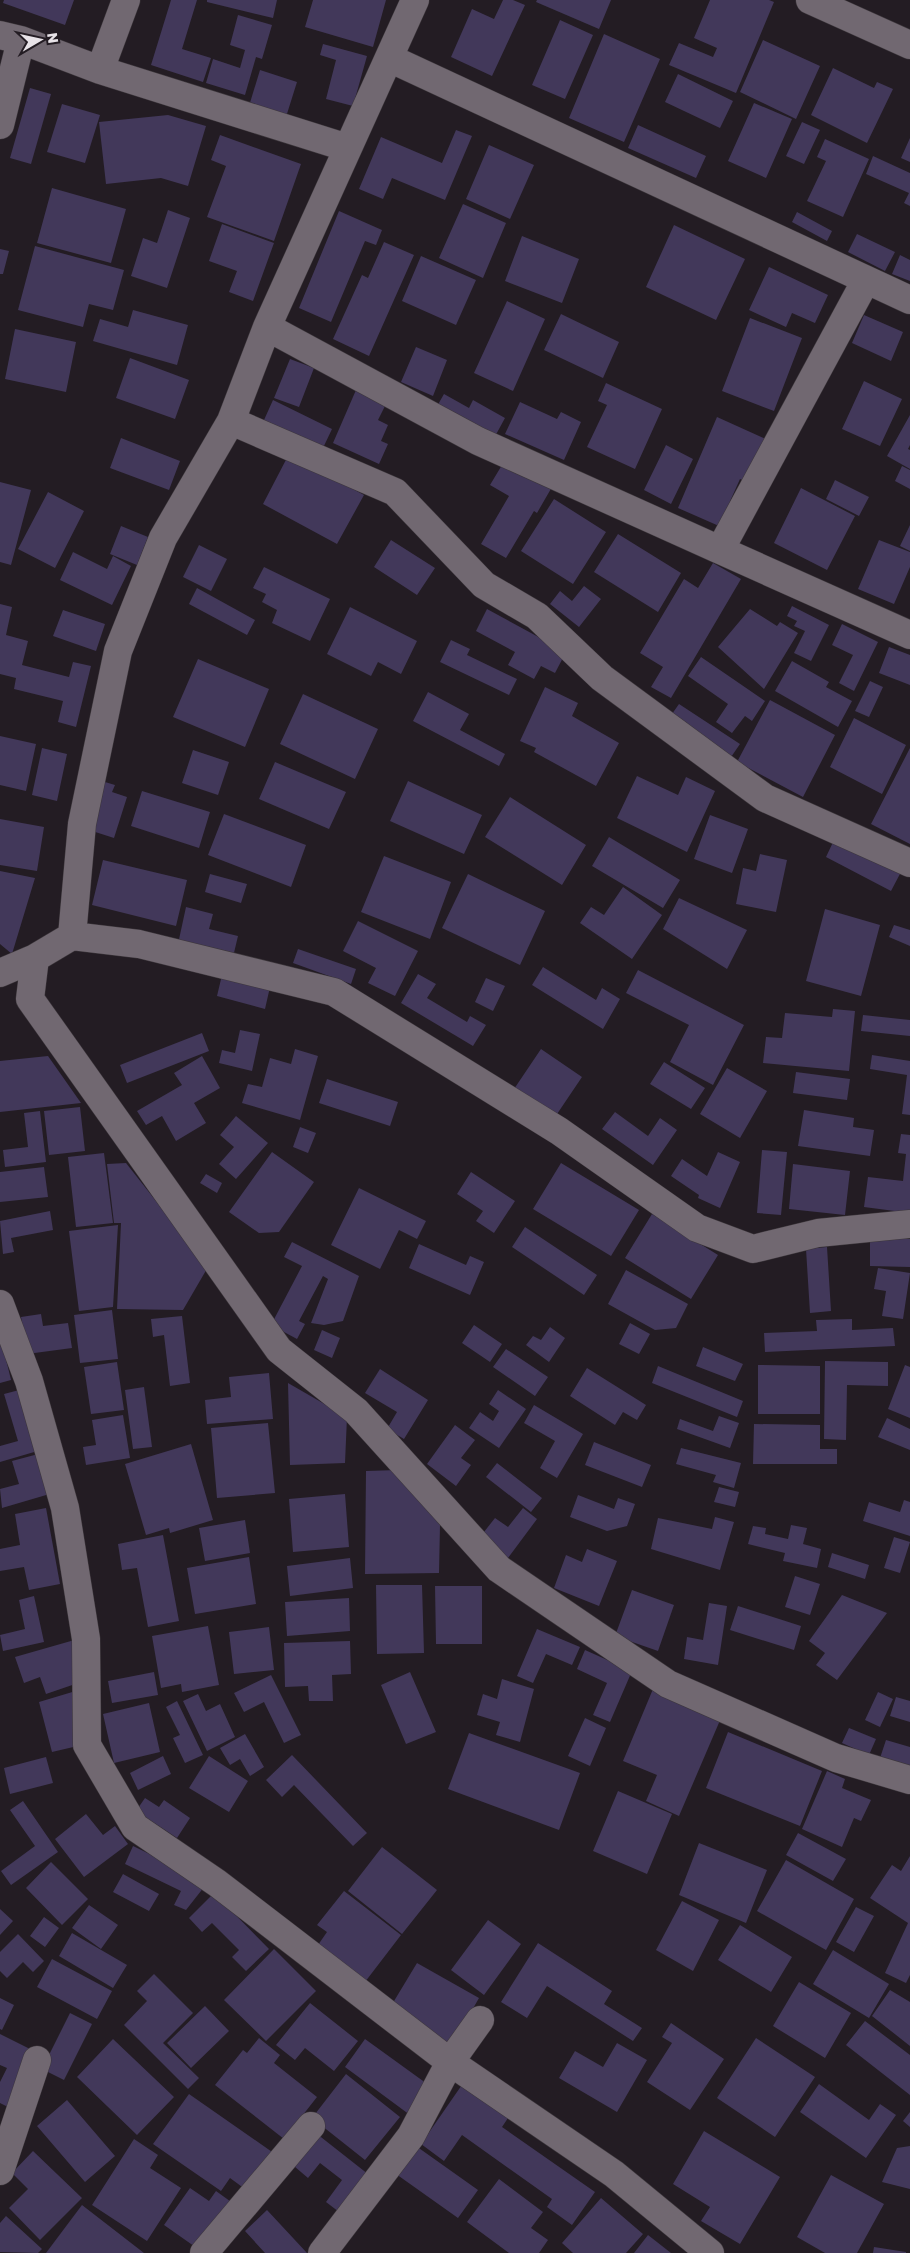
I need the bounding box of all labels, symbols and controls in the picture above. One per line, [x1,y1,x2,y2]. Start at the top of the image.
north arrow [15,15,65,65]
text: N [44,31,63,44]

